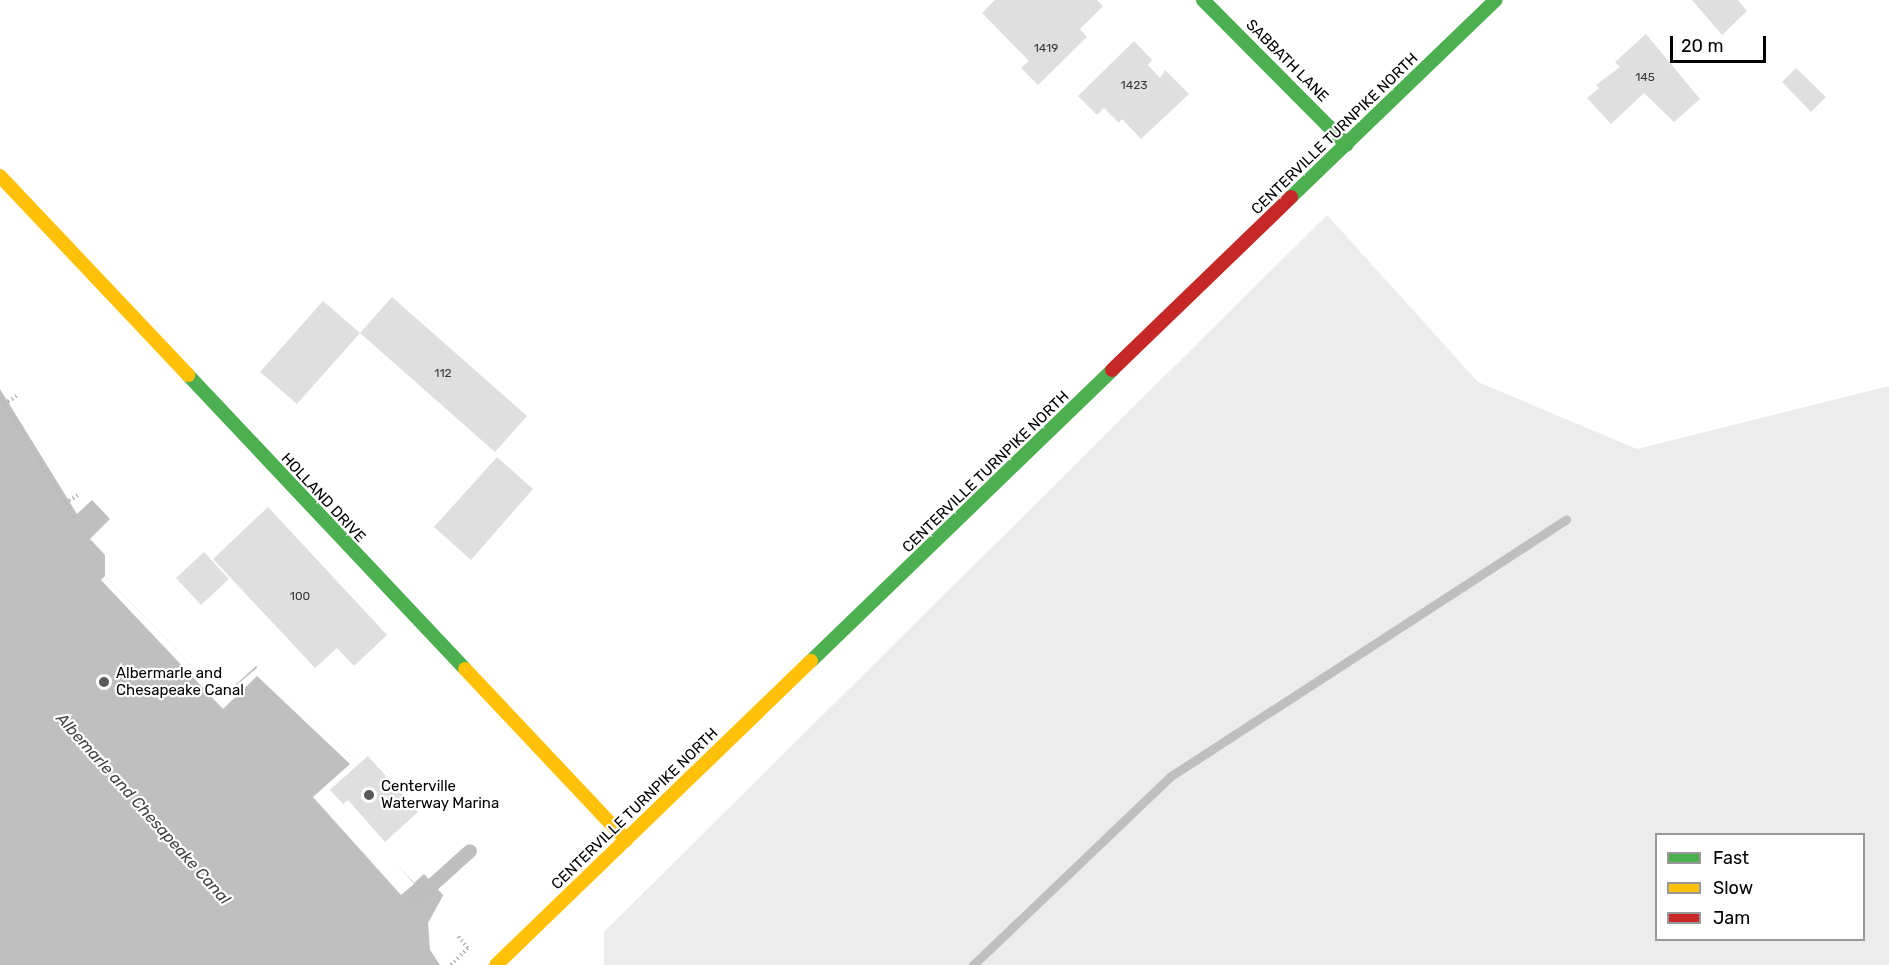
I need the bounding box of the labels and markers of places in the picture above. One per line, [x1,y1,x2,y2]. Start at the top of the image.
place label: Albermarle and Chesapeake Canal [116,664,244,699]
marker: Albermarle and Chesapeake Canal [97,675,111,689]
place label: Centerville Waterway Marina [381,777,500,812]
marker: Centerville Waterway Marina [362,788,376,802]

